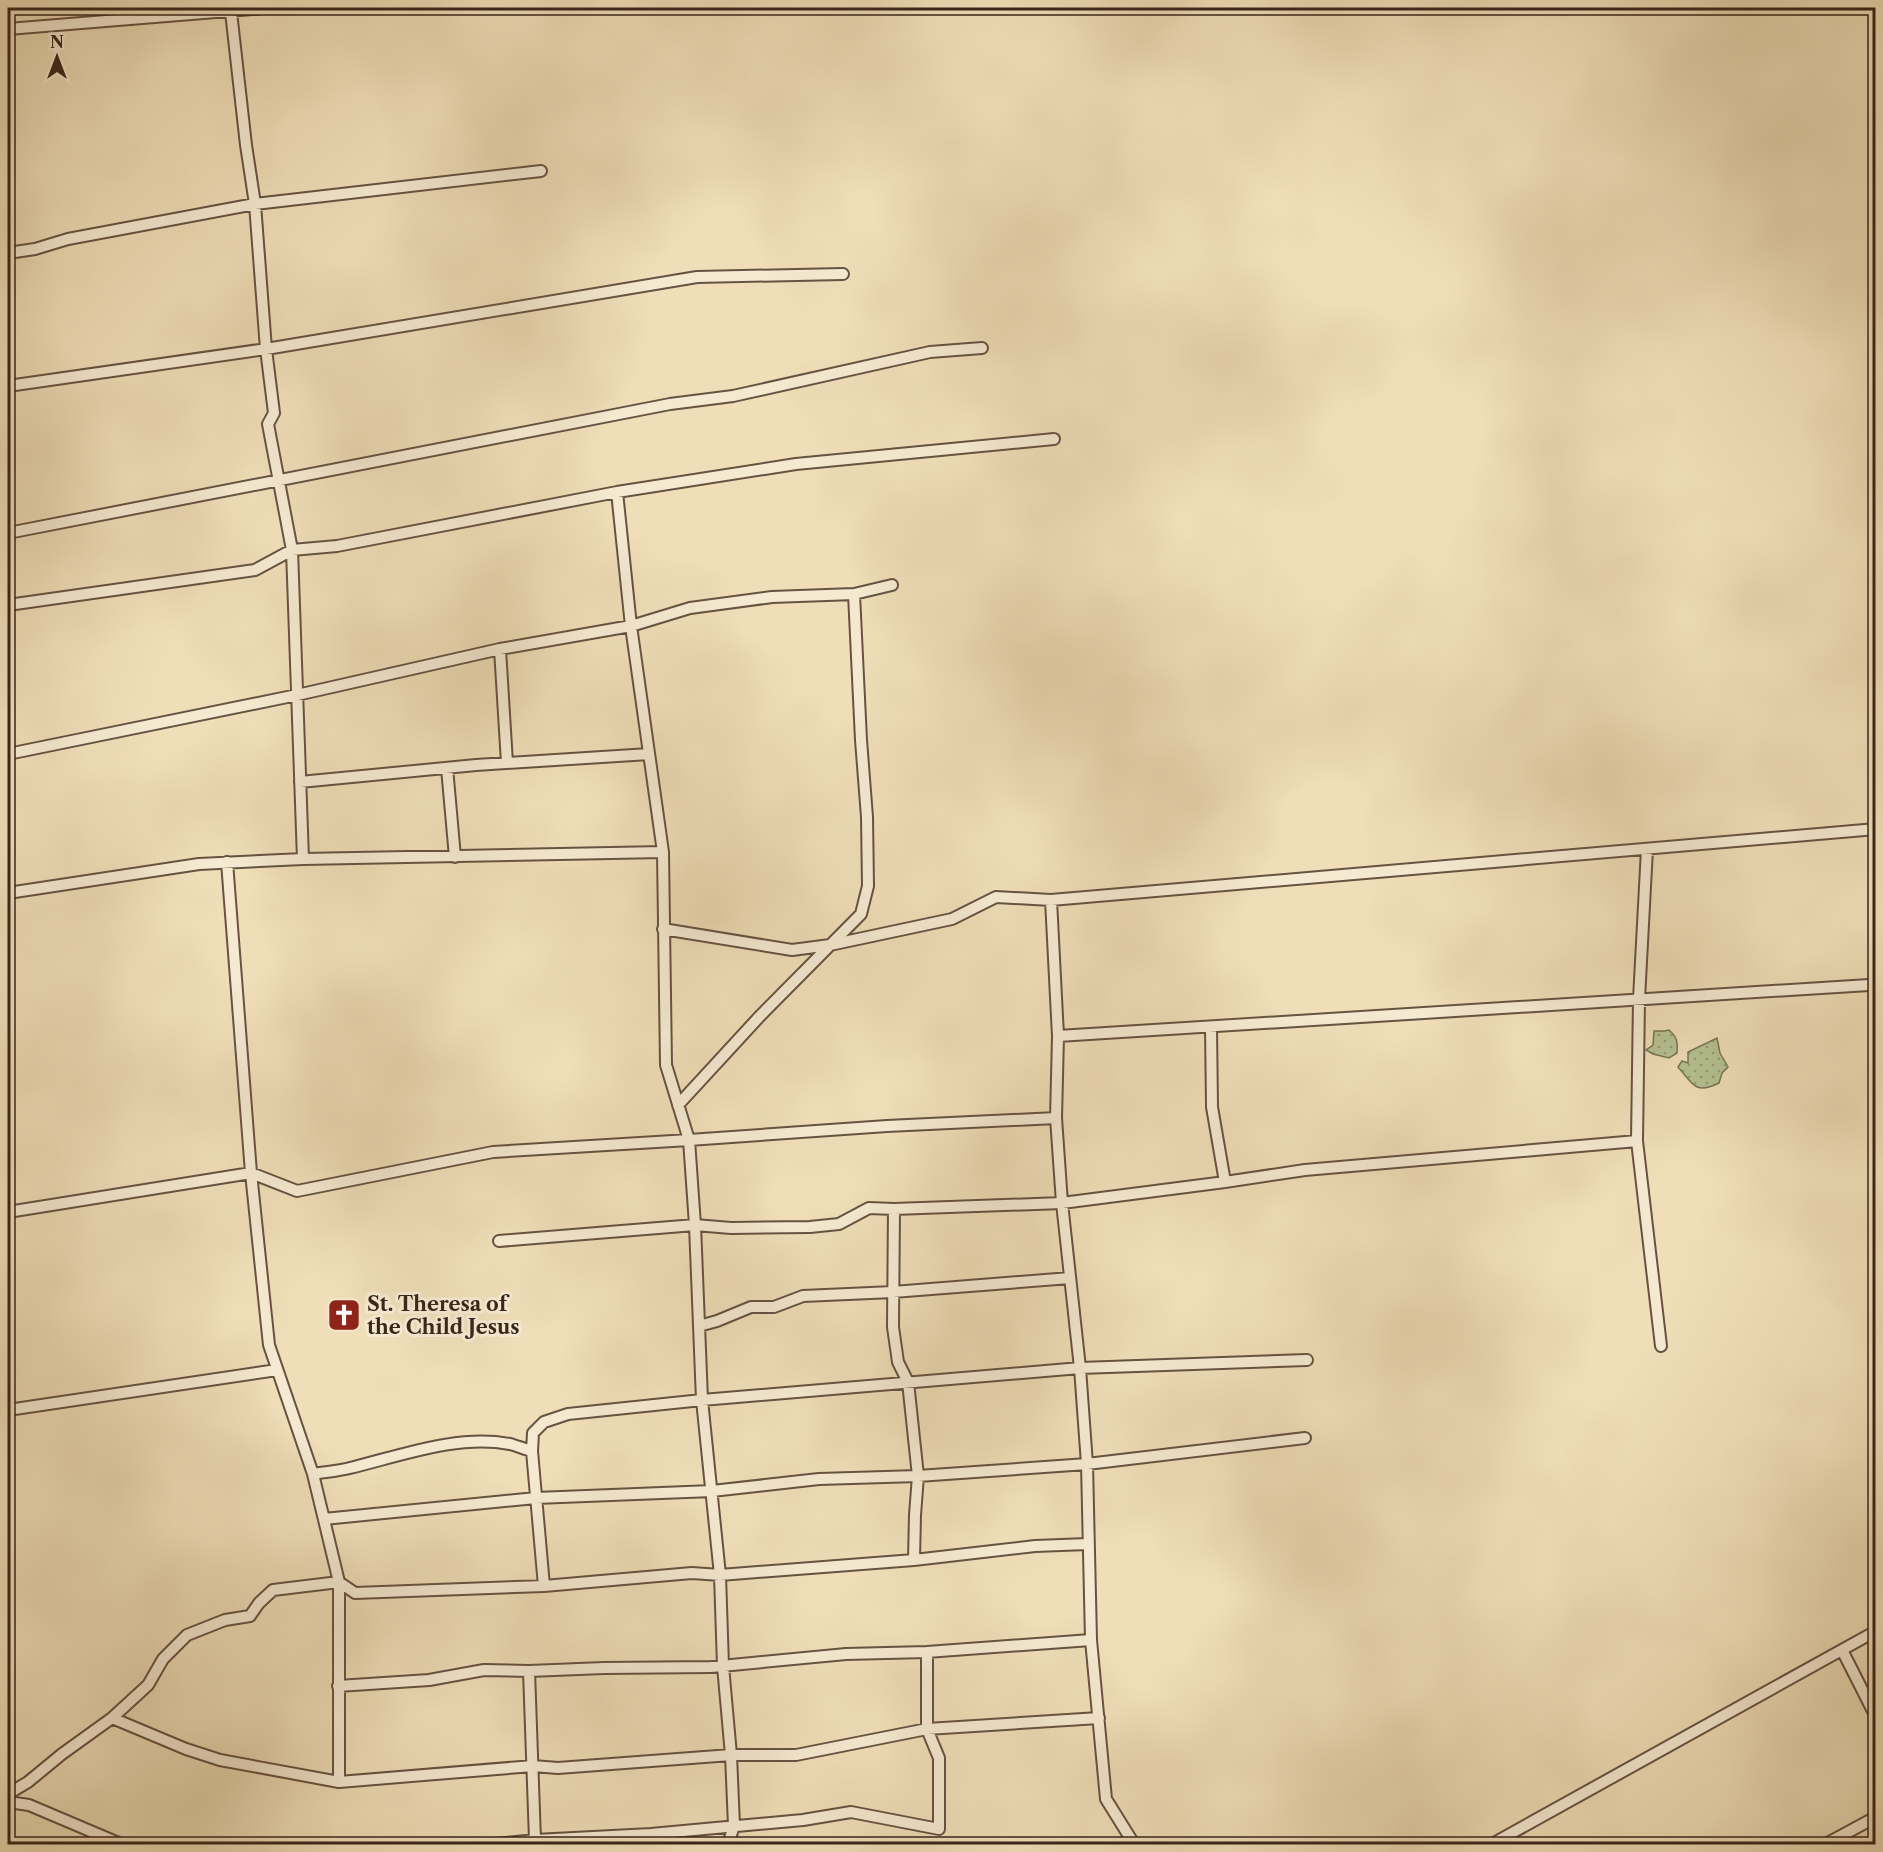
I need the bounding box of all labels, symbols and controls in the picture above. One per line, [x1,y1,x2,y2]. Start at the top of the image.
north arrow [27,27,87,87]
text: N [50,32,64,52]
place label: St. Theresa of the Child Jesus [367,1292,519,1339]
church icon: St. Theresa of the Child Jesus [326,1297,362,1333]

